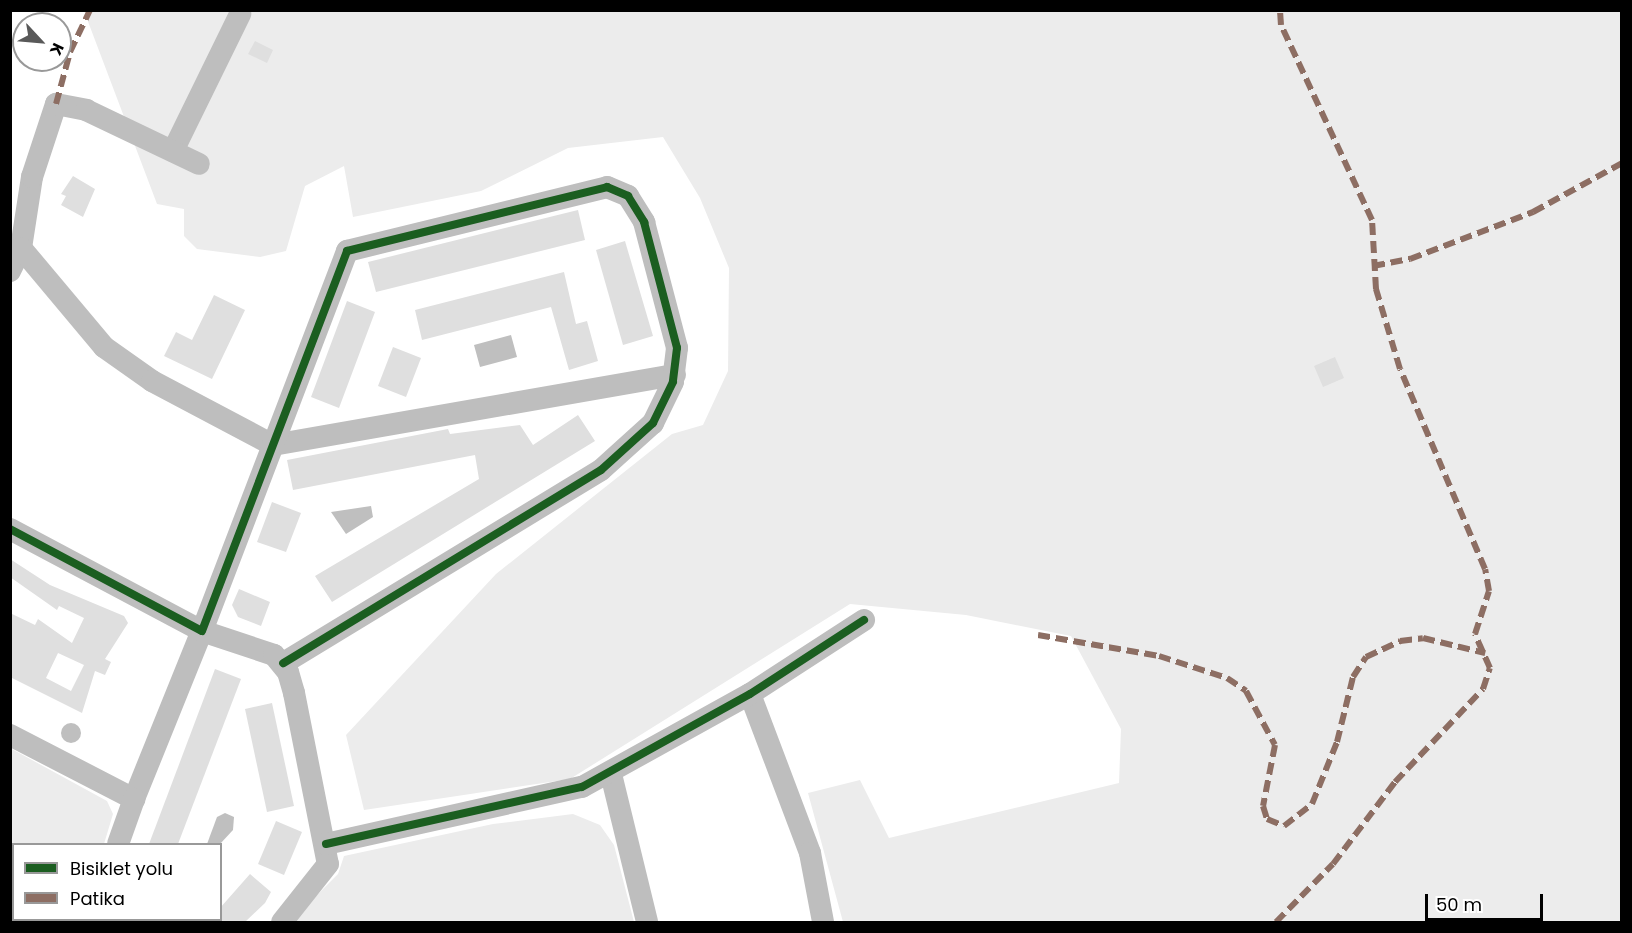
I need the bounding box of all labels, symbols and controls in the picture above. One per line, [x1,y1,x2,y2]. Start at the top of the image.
north arrow [12,12,72,72]
text: K [44,39,70,59]
legend [12,843,222,921]
text: Bisiklet yolu [70,856,173,881]
scale bar [1428,882,1546,920]
text: Patika [70,886,125,911]
text: 50 m [1436,892,1482,917]

